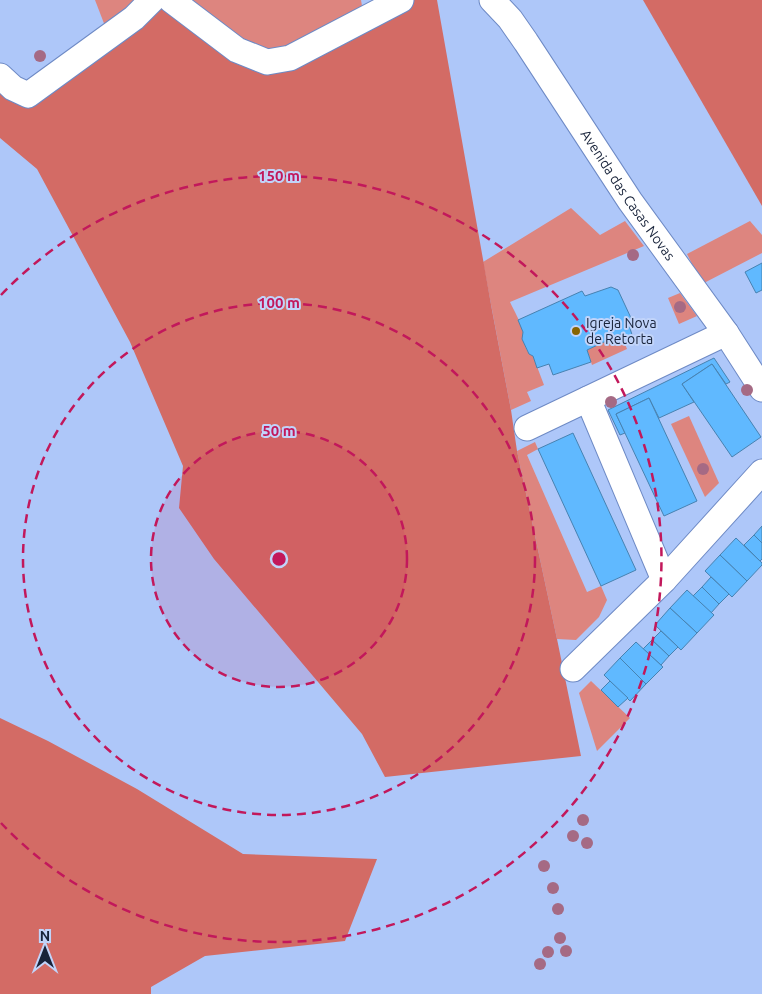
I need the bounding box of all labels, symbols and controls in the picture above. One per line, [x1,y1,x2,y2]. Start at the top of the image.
street label: Avenida das Casas Novas [578,127,678,263]
text: 150 m [258,167,300,184]
text: 100 m [258,294,300,311]
place label: Igreja Nova de Retorta [586,315,657,347]
marker: Igreja Nova de Retorta [570,325,582,337]
text: 50 m [262,422,296,439]
centre of rings [270,550,288,568]
north arrow [20,924,70,974]
text: N [40,928,50,944]

